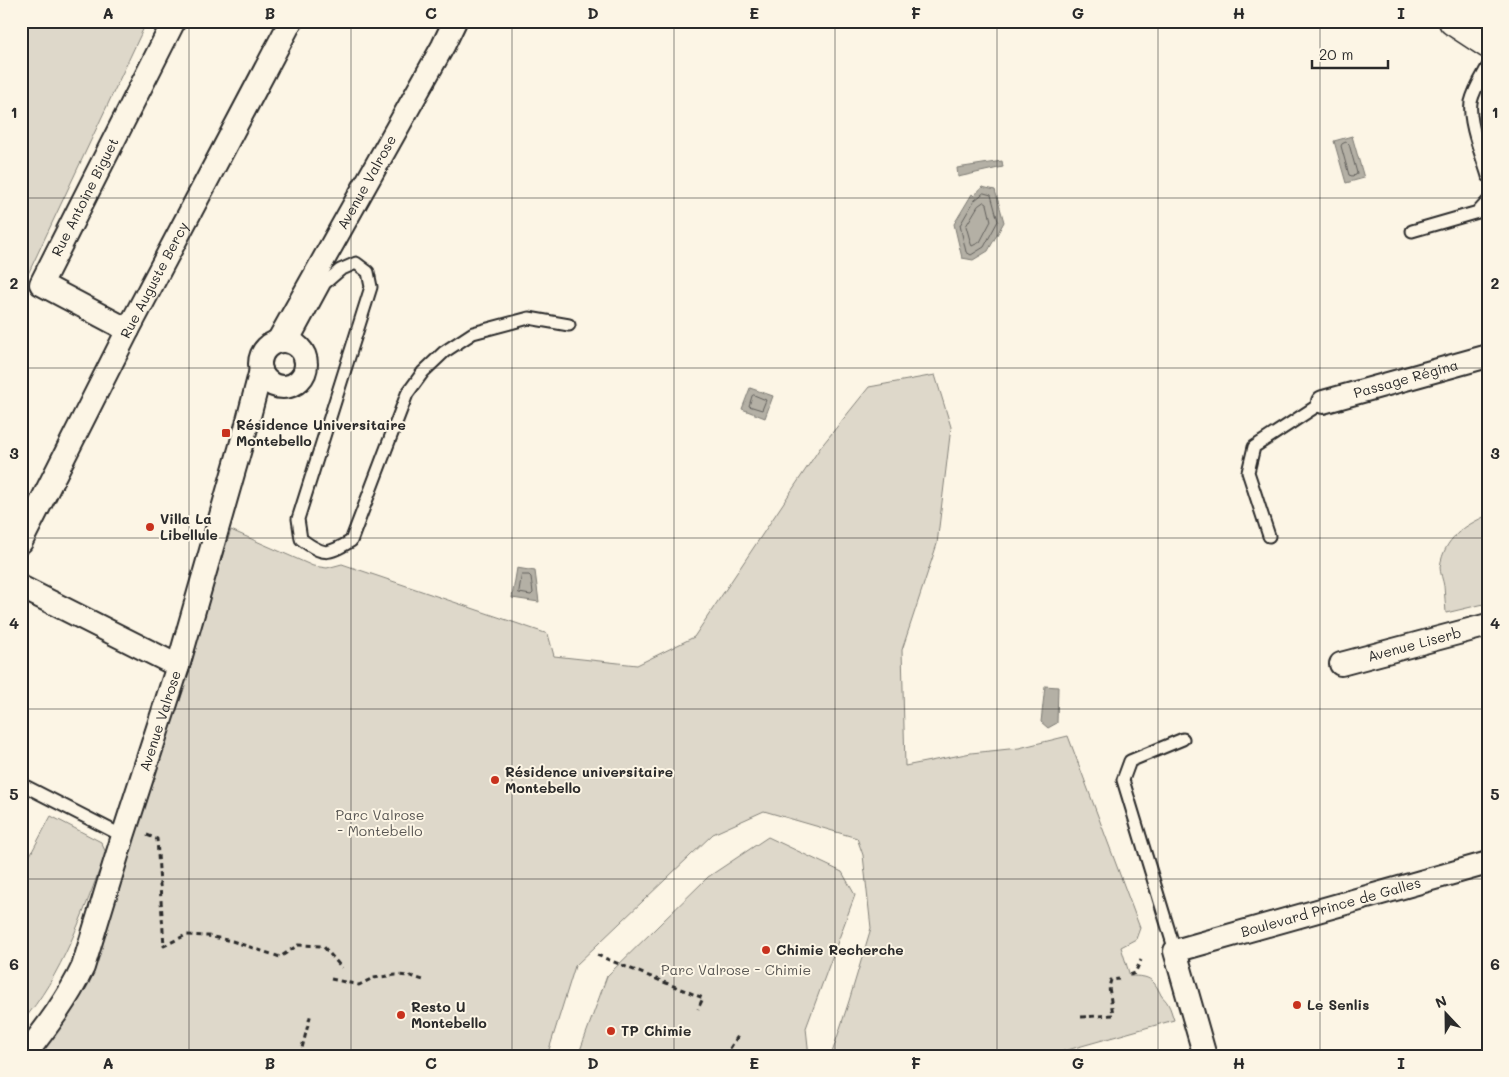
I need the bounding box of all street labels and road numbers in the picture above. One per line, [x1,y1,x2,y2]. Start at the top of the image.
street label: Avenue Valrose [332,131,400,232]
street label: Rue Antoine Biguet [47,134,123,259]
street label: Rue Auguste Bercy [115,218,192,341]
street label: Passage Régina [1351,355,1460,402]
street label: Avenue Liserb [1365,623,1463,666]
street label: Avenue Valrose [135,668,185,774]
street label: Boulevard Prince de Galles [1238,872,1423,941]

